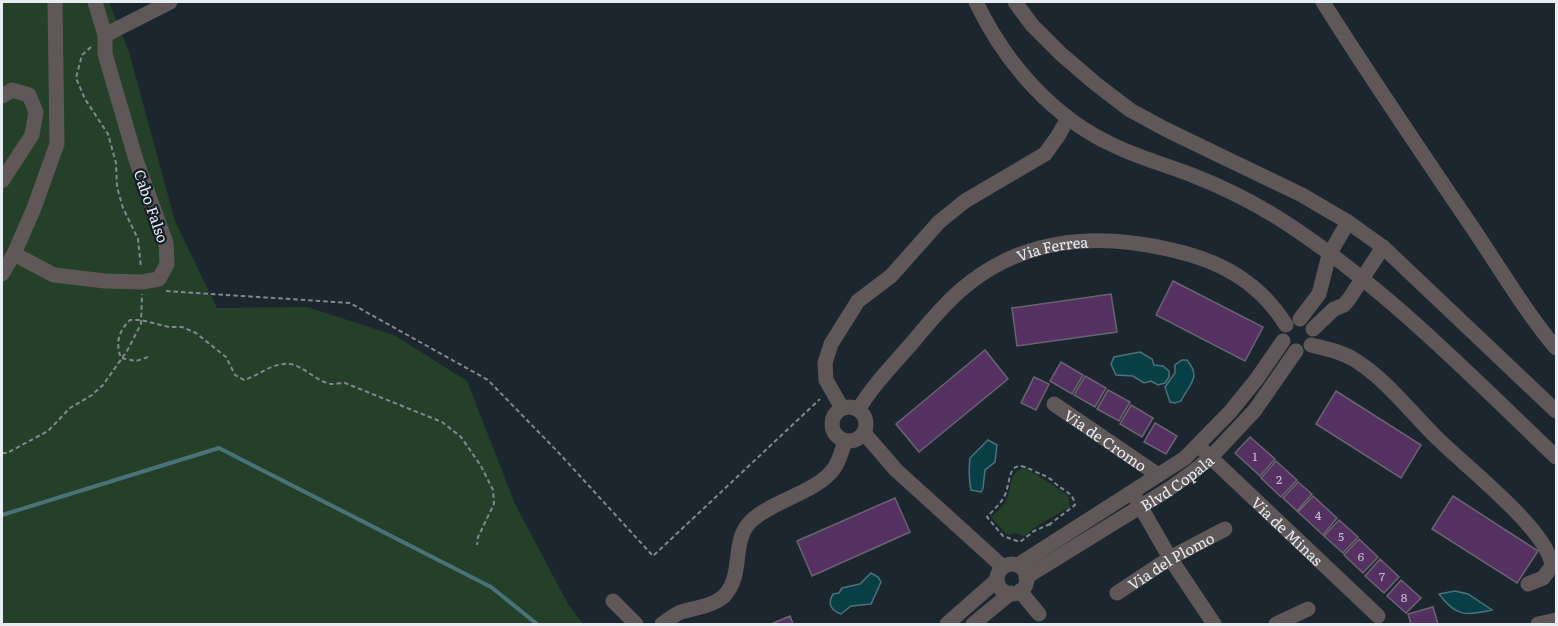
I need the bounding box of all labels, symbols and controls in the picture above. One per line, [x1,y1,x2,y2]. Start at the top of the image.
street label: Cabo Falso [129,166,175,246]
street label: Via Ferrea [1013,229,1090,266]
street label: Via de Cromo [1060,403,1152,476]
house number: 1 [1253,447,1258,465]
street label: Blvd Copala [1135,448,1219,516]
house number: 2 [1276,470,1282,488]
street label: Via de Minas [1247,491,1329,570]
house number: 4 [1315,506,1322,524]
street label: Via del Plomo [1123,525,1218,595]
house number: 5 [1338,527,1344,545]
house number: 6 [1358,547,1365,565]
house number: 7 [1379,567,1385,585]
house number: 8 [1401,588,1408,606]

